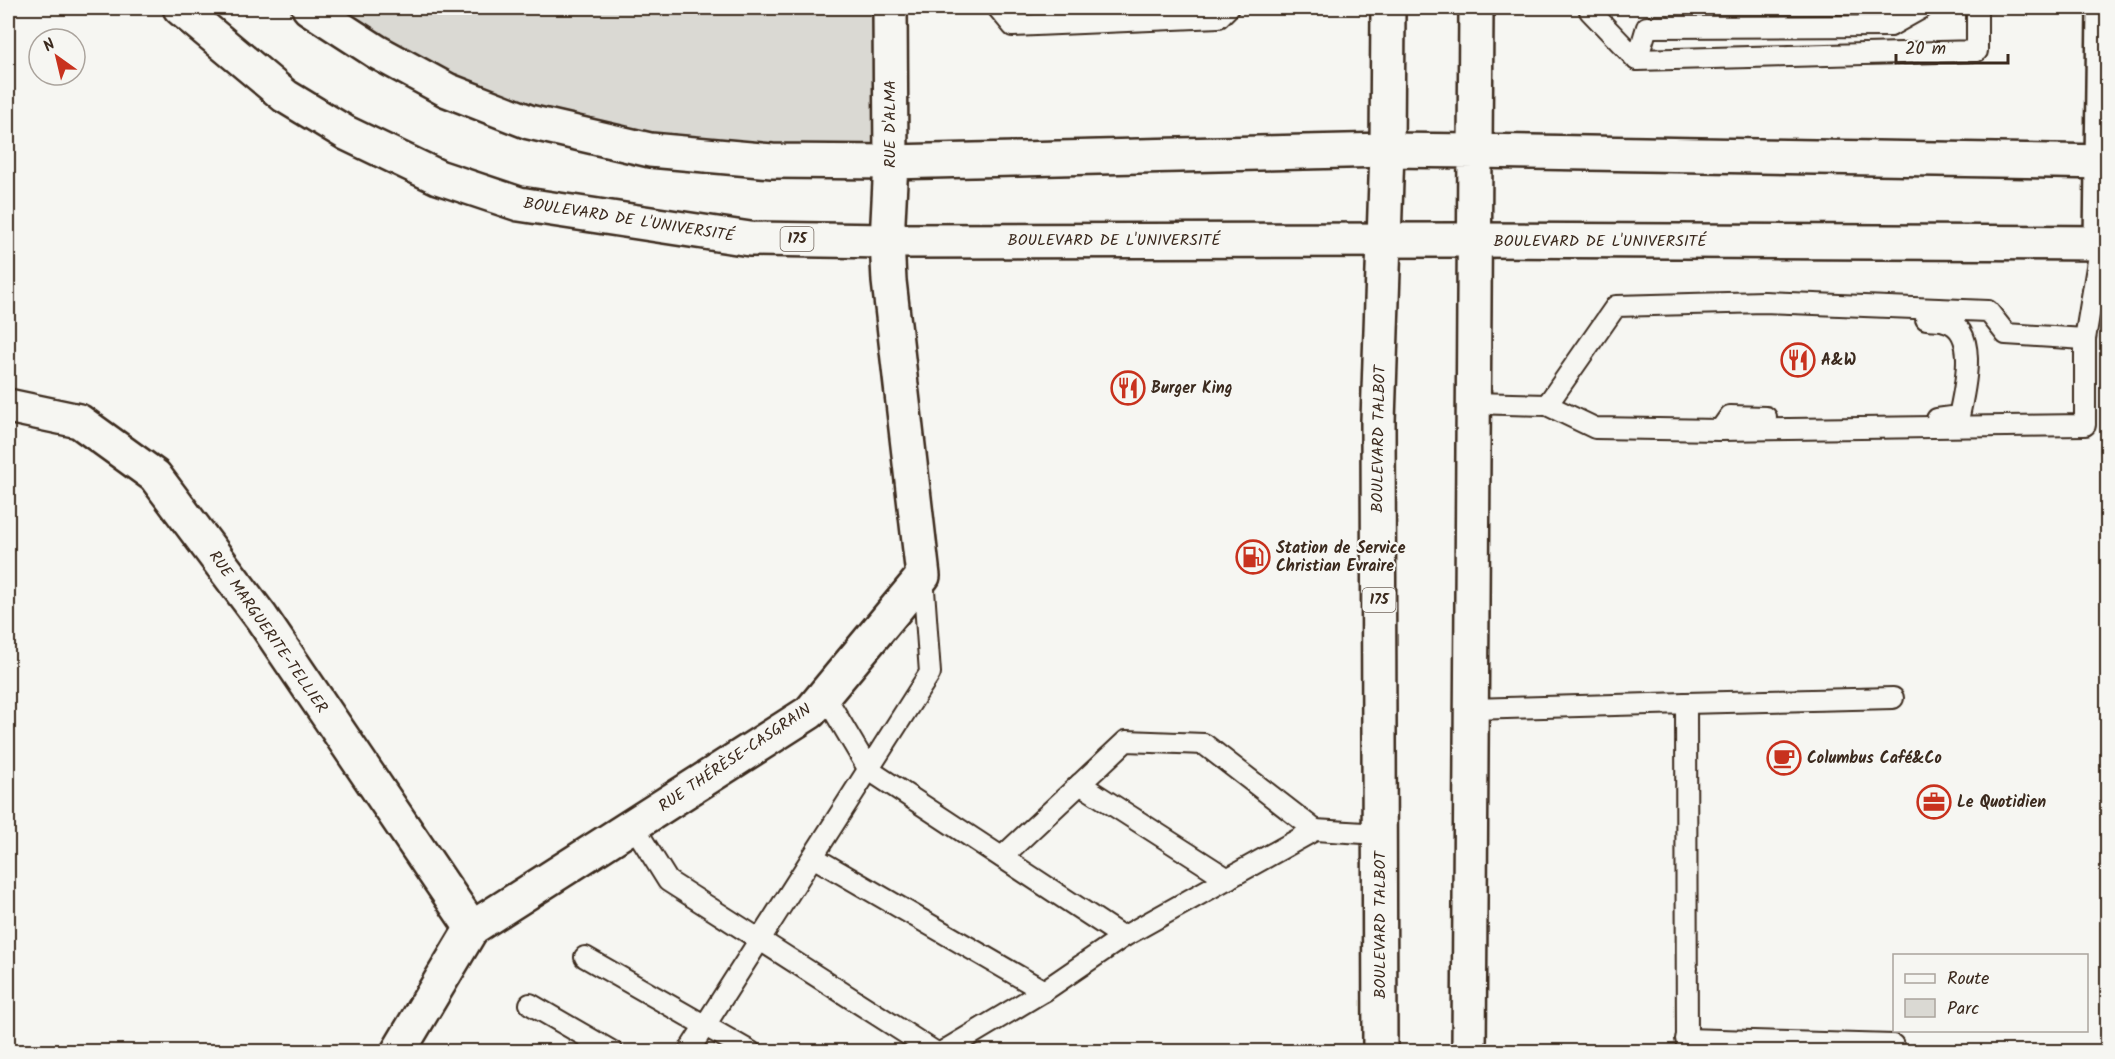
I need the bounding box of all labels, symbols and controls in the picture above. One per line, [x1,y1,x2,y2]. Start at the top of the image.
north arrow [27,27,87,87]
scale bar [1896,27,2008,65]
text: N [38,33,61,59]
text: 20 m [1905,35,1946,64]
street label: RUE D'ALMA [878,80,903,168]
street label: BOULEVARD DE L'UNIVERSITÉ [522,191,737,249]
road number: 175 [780,227,814,251]
street label: BOULEVARD DE L'UNIVERSITÉ [1007,228,1221,253]
street label: BOULEVARD DE L'UNIVERSITÉ [1493,229,1707,254]
restaurant icon: A&W [1780,342,1816,378]
place label: A&W [1821,348,1856,373]
street label: BOULEVARD TALBOT [1365,364,1393,513]
restaurant icon: Burger King [1110,370,1146,406]
place label: Burger King [1151,376,1232,401]
place label: Station de Service Christian Evraire [1276,536,1406,579]
fuel station icon: Station de Service Christian Evraire [1235,539,1271,575]
street label: RUE MARGUERITE-TELLIER [202,545,334,719]
road number: 175 [1362,588,1396,612]
street label: RUE THÉRÈSE-CASGRAIN [654,697,817,819]
cafe icon: Columbus Café&Co [1766,740,1802,776]
place label: Columbus Café&Co [1807,746,1942,771]
office icon: Le Quotidien [1916,784,1952,820]
place label: Le Quotidien [1957,790,2046,815]
street label: BOULEVARD TALBOT [1368,850,1393,999]
legend [1893,954,2088,1032]
text: Route [1947,965,1989,994]
text: Parc [1947,995,1979,1024]

